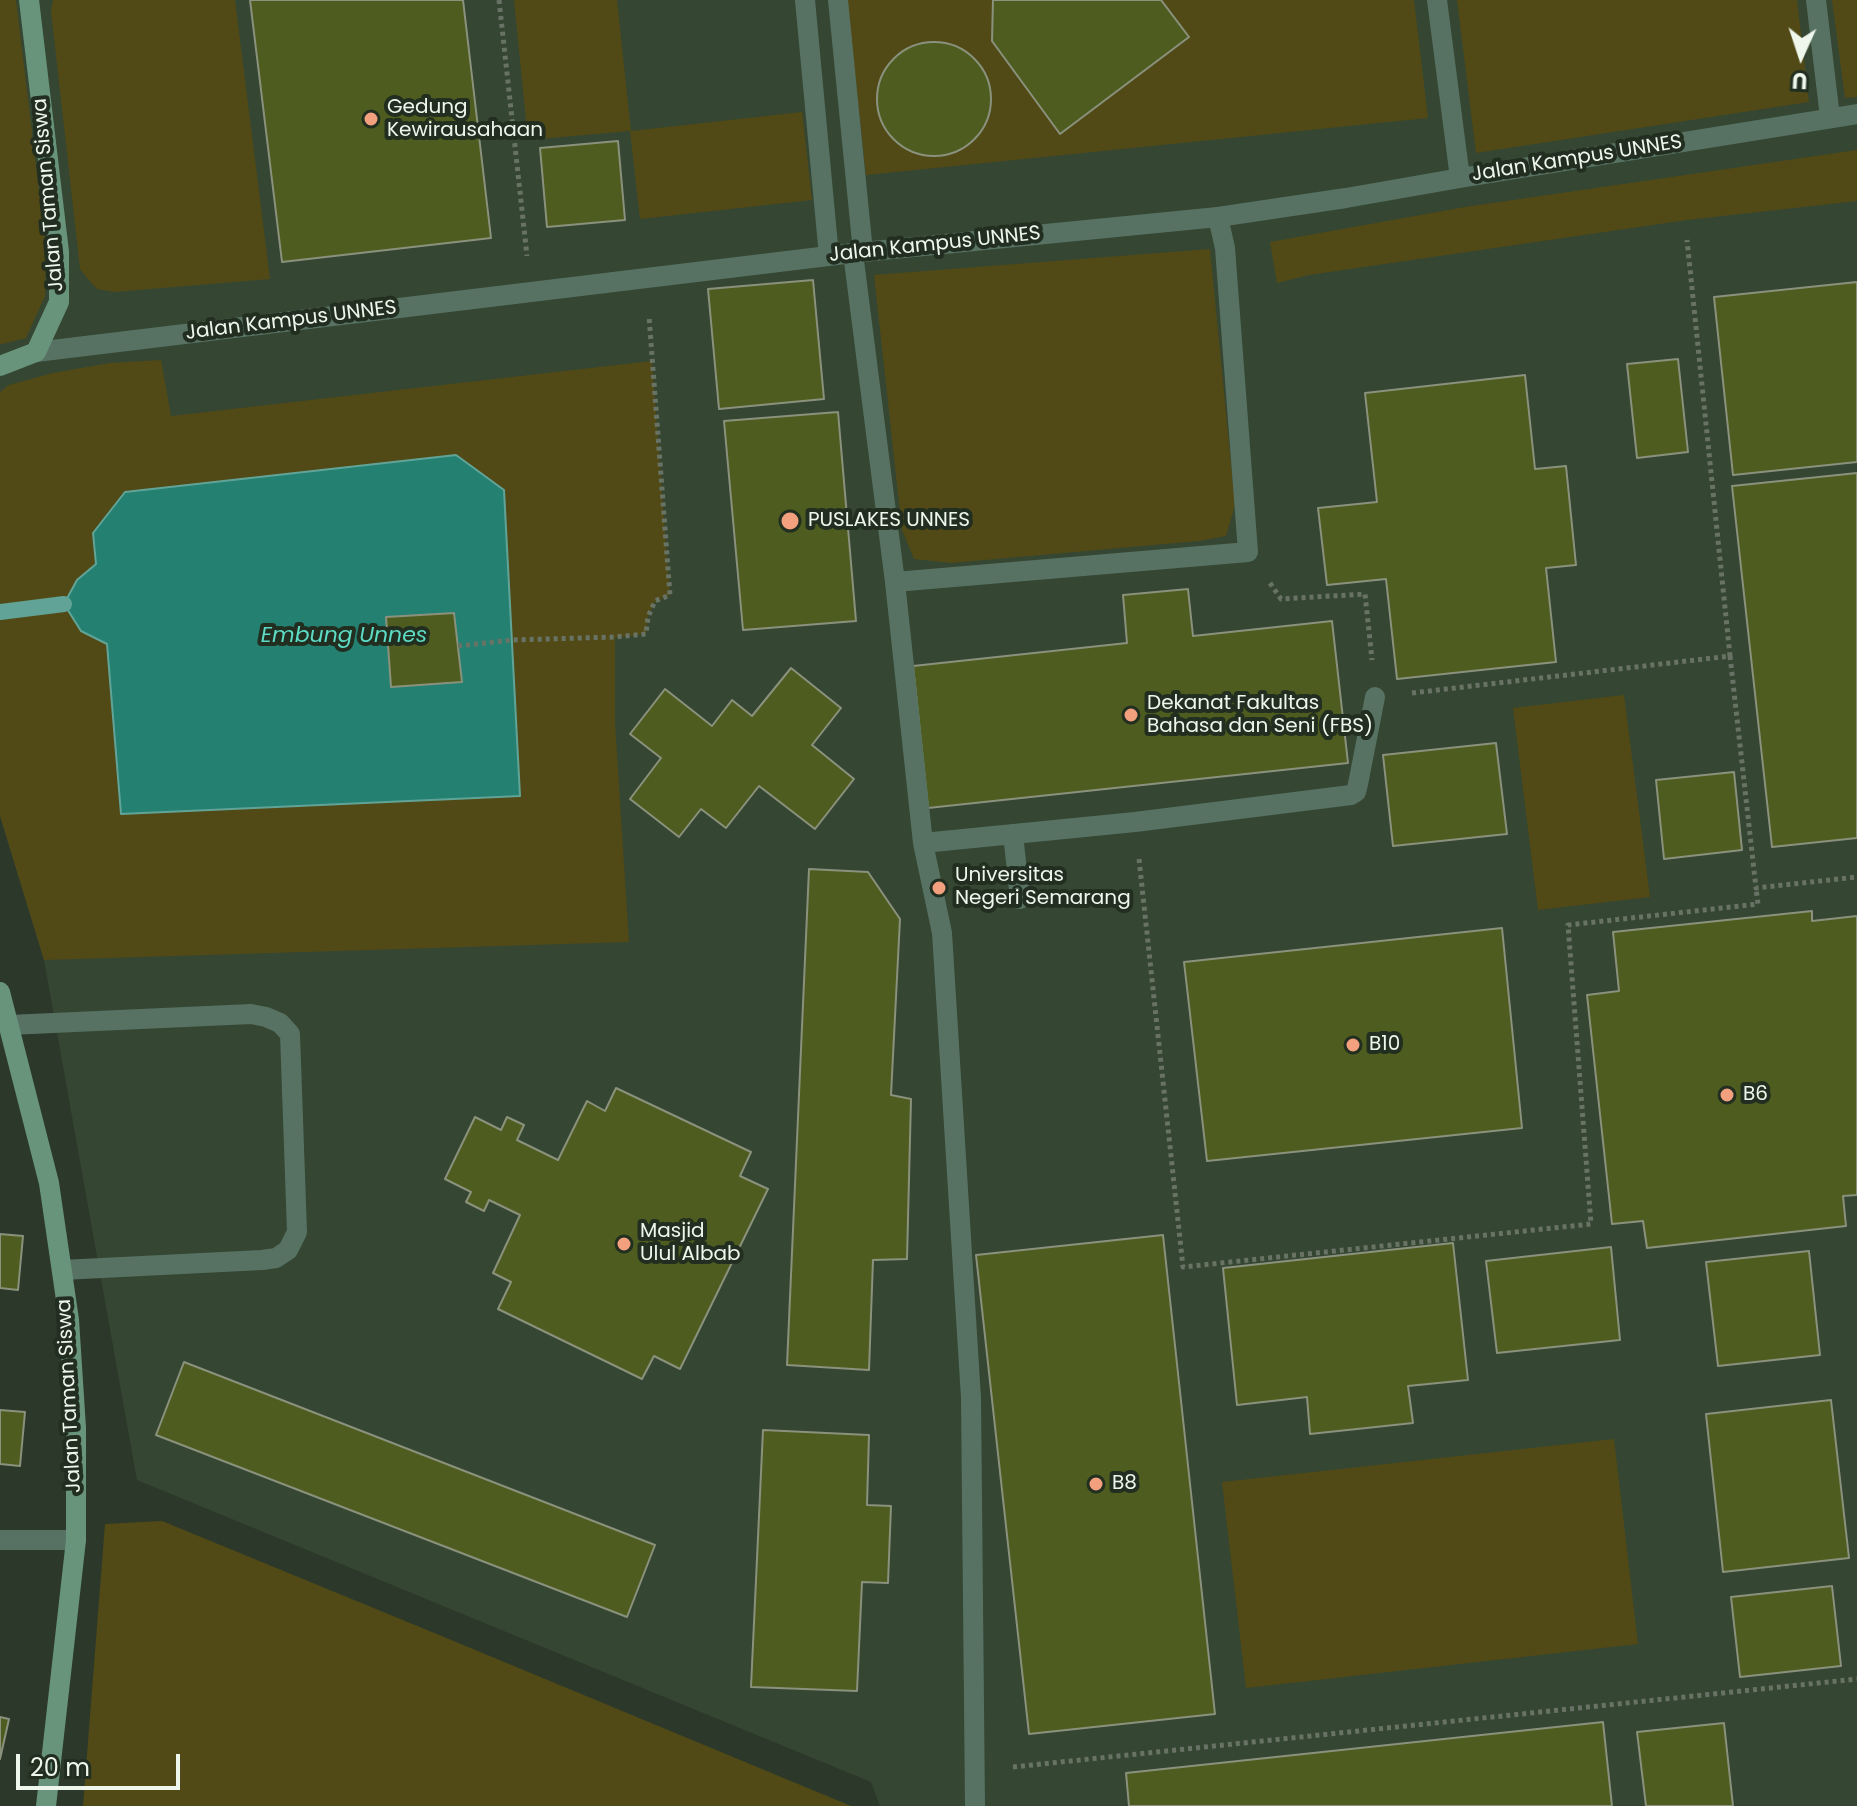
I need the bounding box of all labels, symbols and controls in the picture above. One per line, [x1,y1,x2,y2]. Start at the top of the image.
north arrow [1761,16,1841,96]
text: U [1791,65,1808,96]
place label: Gedung Kewirausahaan [387,96,543,143]
street label: Jalan Taman Siswa [29,97,69,293]
marker: Gedung Kewirausahaan [362,110,380,128]
street label: Jalan Kampus UNNES [1470,131,1684,187]
street label: Jalan Kampus UNNES [828,222,1042,268]
street label: Jalan Kampus UNNES [184,296,398,346]
place label: PUSLAKES UNNES [808,509,970,533]
marker: PUSLAKES UNNES [779,510,801,532]
water label: Embung Unnes [261,623,427,649]
place label: Dekanat Fakultas Bahasa dan Seni (FBS) [1147,692,1373,739]
marker: Dekanat Fakultas Bahasa dan Seni (FBS) [1122,706,1140,724]
place label: Universitas Negeri Semarang [955,864,1131,911]
marker: Universitas Negeri Semarang [930,879,948,897]
place label: B10 [1369,1033,1400,1057]
marker: B10 [1344,1036,1362,1054]
place label: B6 [1743,1083,1768,1107]
marker: B6 [1718,1086,1736,1104]
place label: Masjid Ulul Albab [640,1220,740,1267]
marker: Masjid Ulul Albab [615,1235,633,1253]
street label: Jalan Taman Siswa [53,1298,87,1494]
place label: B8 [1112,1472,1137,1496]
marker: B8 [1087,1475,1105,1493]
scale bar [20,1738,184,1788]
text: 20 m [30,1751,90,1784]

